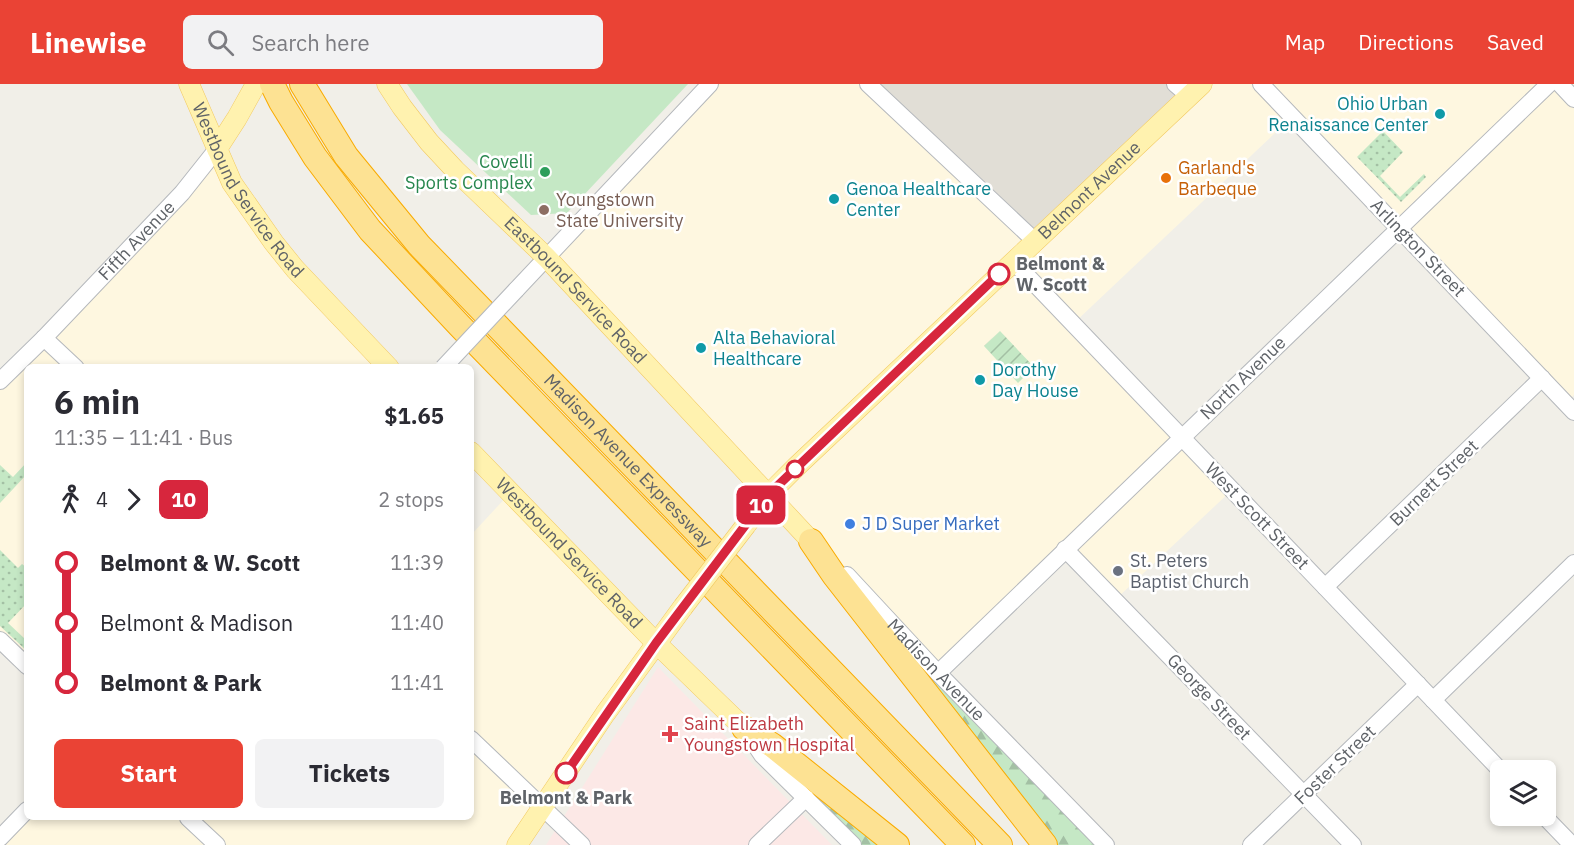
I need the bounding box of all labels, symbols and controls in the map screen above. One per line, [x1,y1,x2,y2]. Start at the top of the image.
search box [183,15,603,69]
text: Linewise [30,24,147,61]
icon: search [204,26,237,59]
text: Search here [252,28,370,57]
text: Map [1285,28,1325,56]
text: Directions [1358,28,1454,56]
text: Saved [1487,28,1544,56]
place label: Ohio Urban Renaissance Center [1268,92,1428,136]
street label: Westbound Service Road [187,99,309,282]
marker: Ohio Urban Renaissance Center [1433,107,1447,121]
street label: Belmont Avenue [1033,136,1145,244]
place label: Covelli Sports Complex [405,150,533,194]
place label: Garland's Barbeque [1178,156,1257,200]
marker: Covelli Sports Complex [538,165,552,179]
marker: Garland's Barbeque [1159,171,1173,185]
place label: Genoa Healthcare Center [846,177,991,221]
place label: Youngstown State University [556,188,683,232]
marker: Genoa Healthcare Center [827,192,841,206]
street label: Arlington Street [1366,194,1471,301]
street label: Fifth Avenue [93,196,180,285]
marker: Youngstown State University [537,203,551,217]
street label: Eastbound Service Road [500,211,652,368]
place label: Belmont & W. Scott [1016,252,1105,296]
marker: Belmont & W. Scott [988,263,1010,285]
place label: Alta Behavioral Healthcare [713,326,835,370]
street label: North Avenue [1195,331,1290,424]
marker: Alta Behavioral Healthcare [694,341,708,355]
place label: Dorothy Day House [992,358,1079,402]
street label: Madison Avenue Expressway [539,369,718,552]
marker: Dorothy Day House [973,373,987,387]
text: 6 min [54,380,140,423]
text: $1.65 [384,401,444,430]
text: 11:35 – 11:41 · Bus [54,424,233,451]
street label: Burnett Street [1384,434,1483,531]
street label: West Scott Street [1200,457,1314,574]
unlabelled marker [786,460,804,478]
street label: Westbound Service Road [491,473,648,633]
icon: walk [54,483,87,516]
icon: forward [117,483,150,516]
text: 10 [171,485,196,513]
text: 4 [96,486,108,513]
text: 2 stops [378,486,444,513]
line badge: 10 [734,486,788,524]
text: 10 [748,491,774,519]
place label: J D Super Market [862,512,1000,535]
marker: J D Super Market [843,517,857,531]
text: Belmont & W. Scott [100,548,300,577]
text: 11:39 [390,549,444,576]
place label: St. Peters Baptist Church [1130,549,1249,593]
marker: St. Peters Baptist Church [1111,564,1125,578]
text: Belmont & Madison [100,608,293,637]
text: 11:40 [390,609,444,636]
street label: Madison Avenue [882,613,990,726]
street label: George Street [1162,649,1256,745]
text: Belmont & Park [100,668,262,697]
text: 11:41 [390,669,444,696]
place label: Saint Elizabeth Youngstown Hospital [684,712,854,756]
street label: Foster Street [1289,720,1380,809]
marker: Saint Elizabeth Youngstown Hospital [661,725,679,743]
button: Start [54,739,243,808]
button: Tickets [255,739,444,808]
map controls [1490,760,1556,826]
button: layers [1490,760,1556,826]
marker: Belmont & Park [555,762,577,784]
place label: Belmont & Park [500,786,633,809]

